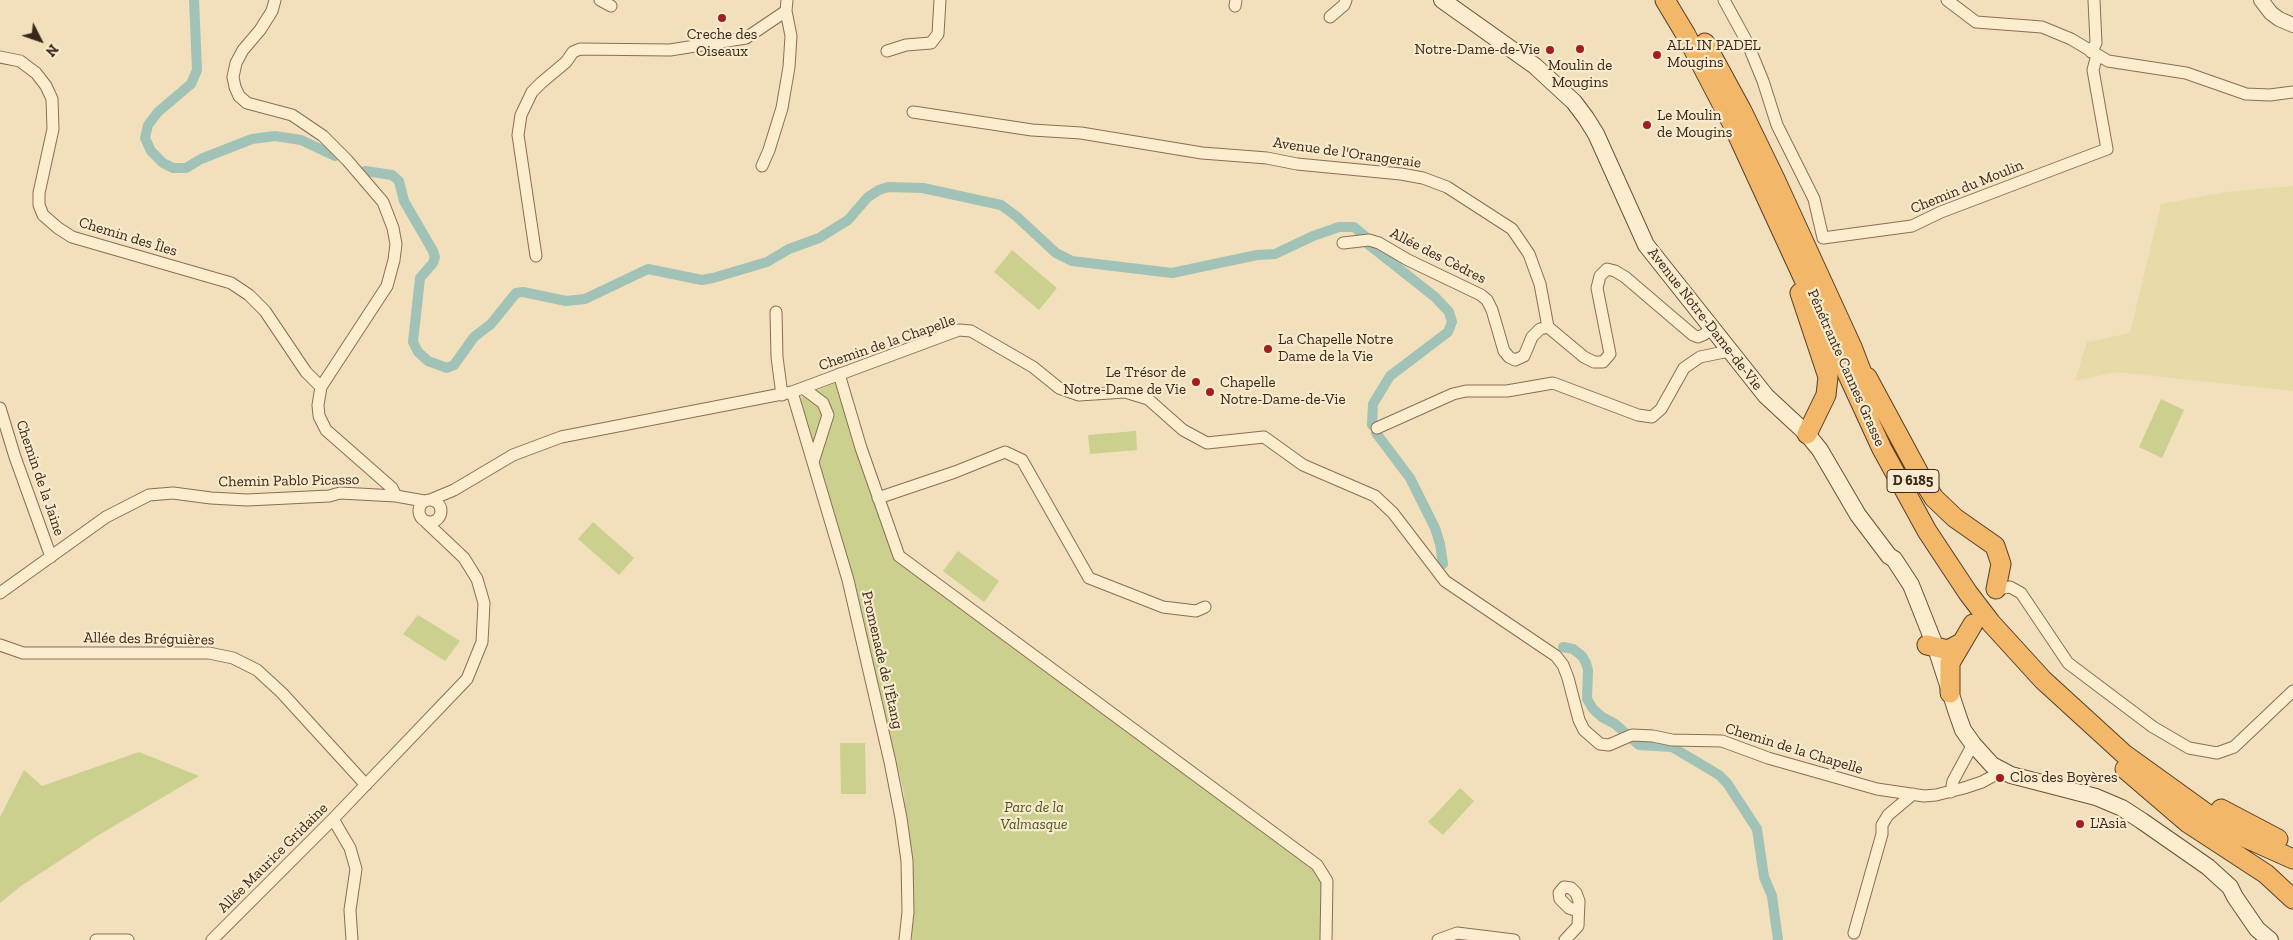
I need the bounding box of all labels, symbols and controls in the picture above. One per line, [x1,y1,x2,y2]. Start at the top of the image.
marker: Creche des Oiseaux [716,12,728,24]
north arrow [15,15,65,65]
place label: Creche des Oiseaux [687,26,757,61]
place label: ALL IN PADEL Mougins [1667,37,1761,72]
text: N [42,41,62,60]
place label: Notre-Dame-de-Vie [1415,41,1540,59]
marker: Moulin de Mougins [1574,43,1586,55]
marker: Notre-Dame-de-Vie [1544,44,1556,56]
marker: ALL IN PADEL Mougins [1651,49,1663,61]
place label: Moulin de Mougins [1548,57,1612,92]
place label: Le Moulin de Mougins [1657,107,1732,142]
marker: Le Moulin de Mougins [1641,119,1653,131]
street label: Avenue de l'Orangeraie [1272,134,1422,172]
street label: Chemin du Moulin [1908,156,2026,218]
street label: Chemin des Îles [77,213,179,261]
street label: Allée des Cèdres [1387,224,1489,288]
street label: Avenue Notre-Dame-de-Vie [1644,244,1766,394]
street label: Pénétrante Cannes Grasse [1803,287,1889,449]
street label: Chemin de la Chapelle [816,311,958,375]
place label: La Chapelle Notre Dame de la Vie [1278,331,1393,366]
marker: La Chapelle Notre Dame de la Vie [1262,343,1274,355]
place label: Le Trésor de Notre-Dame de Vie [1063,364,1186,399]
place label: Chapelle Notre-Dame-de-Vie [1220,374,1345,409]
marker: Le Trésor de Notre-Dame de Vie [1190,376,1202,388]
marker: Chapelle Notre-Dame-de-Vie [1204,386,1216,398]
street label: Chemin de la Jaine [12,418,68,538]
road number: D 6185 [1887,470,1939,492]
street label: Chemin Pablo Picasso [218,471,360,491]
street label: Promenade de l'Étang [857,589,907,731]
street label: Allée des Bréguières [84,629,214,649]
street label: Chemin de la Chapelle [1723,719,1865,779]
place label: Clos des Boyères [2010,769,2118,787]
marker: Clos des Boyères [1994,772,2006,784]
street label: Allée Maurice Gridaine [214,799,332,917]
park label: Parc de la Valmasque [1000,799,1068,834]
place label: L'Asia [2090,815,2127,833]
marker: L'Asia [2074,818,2086,830]

